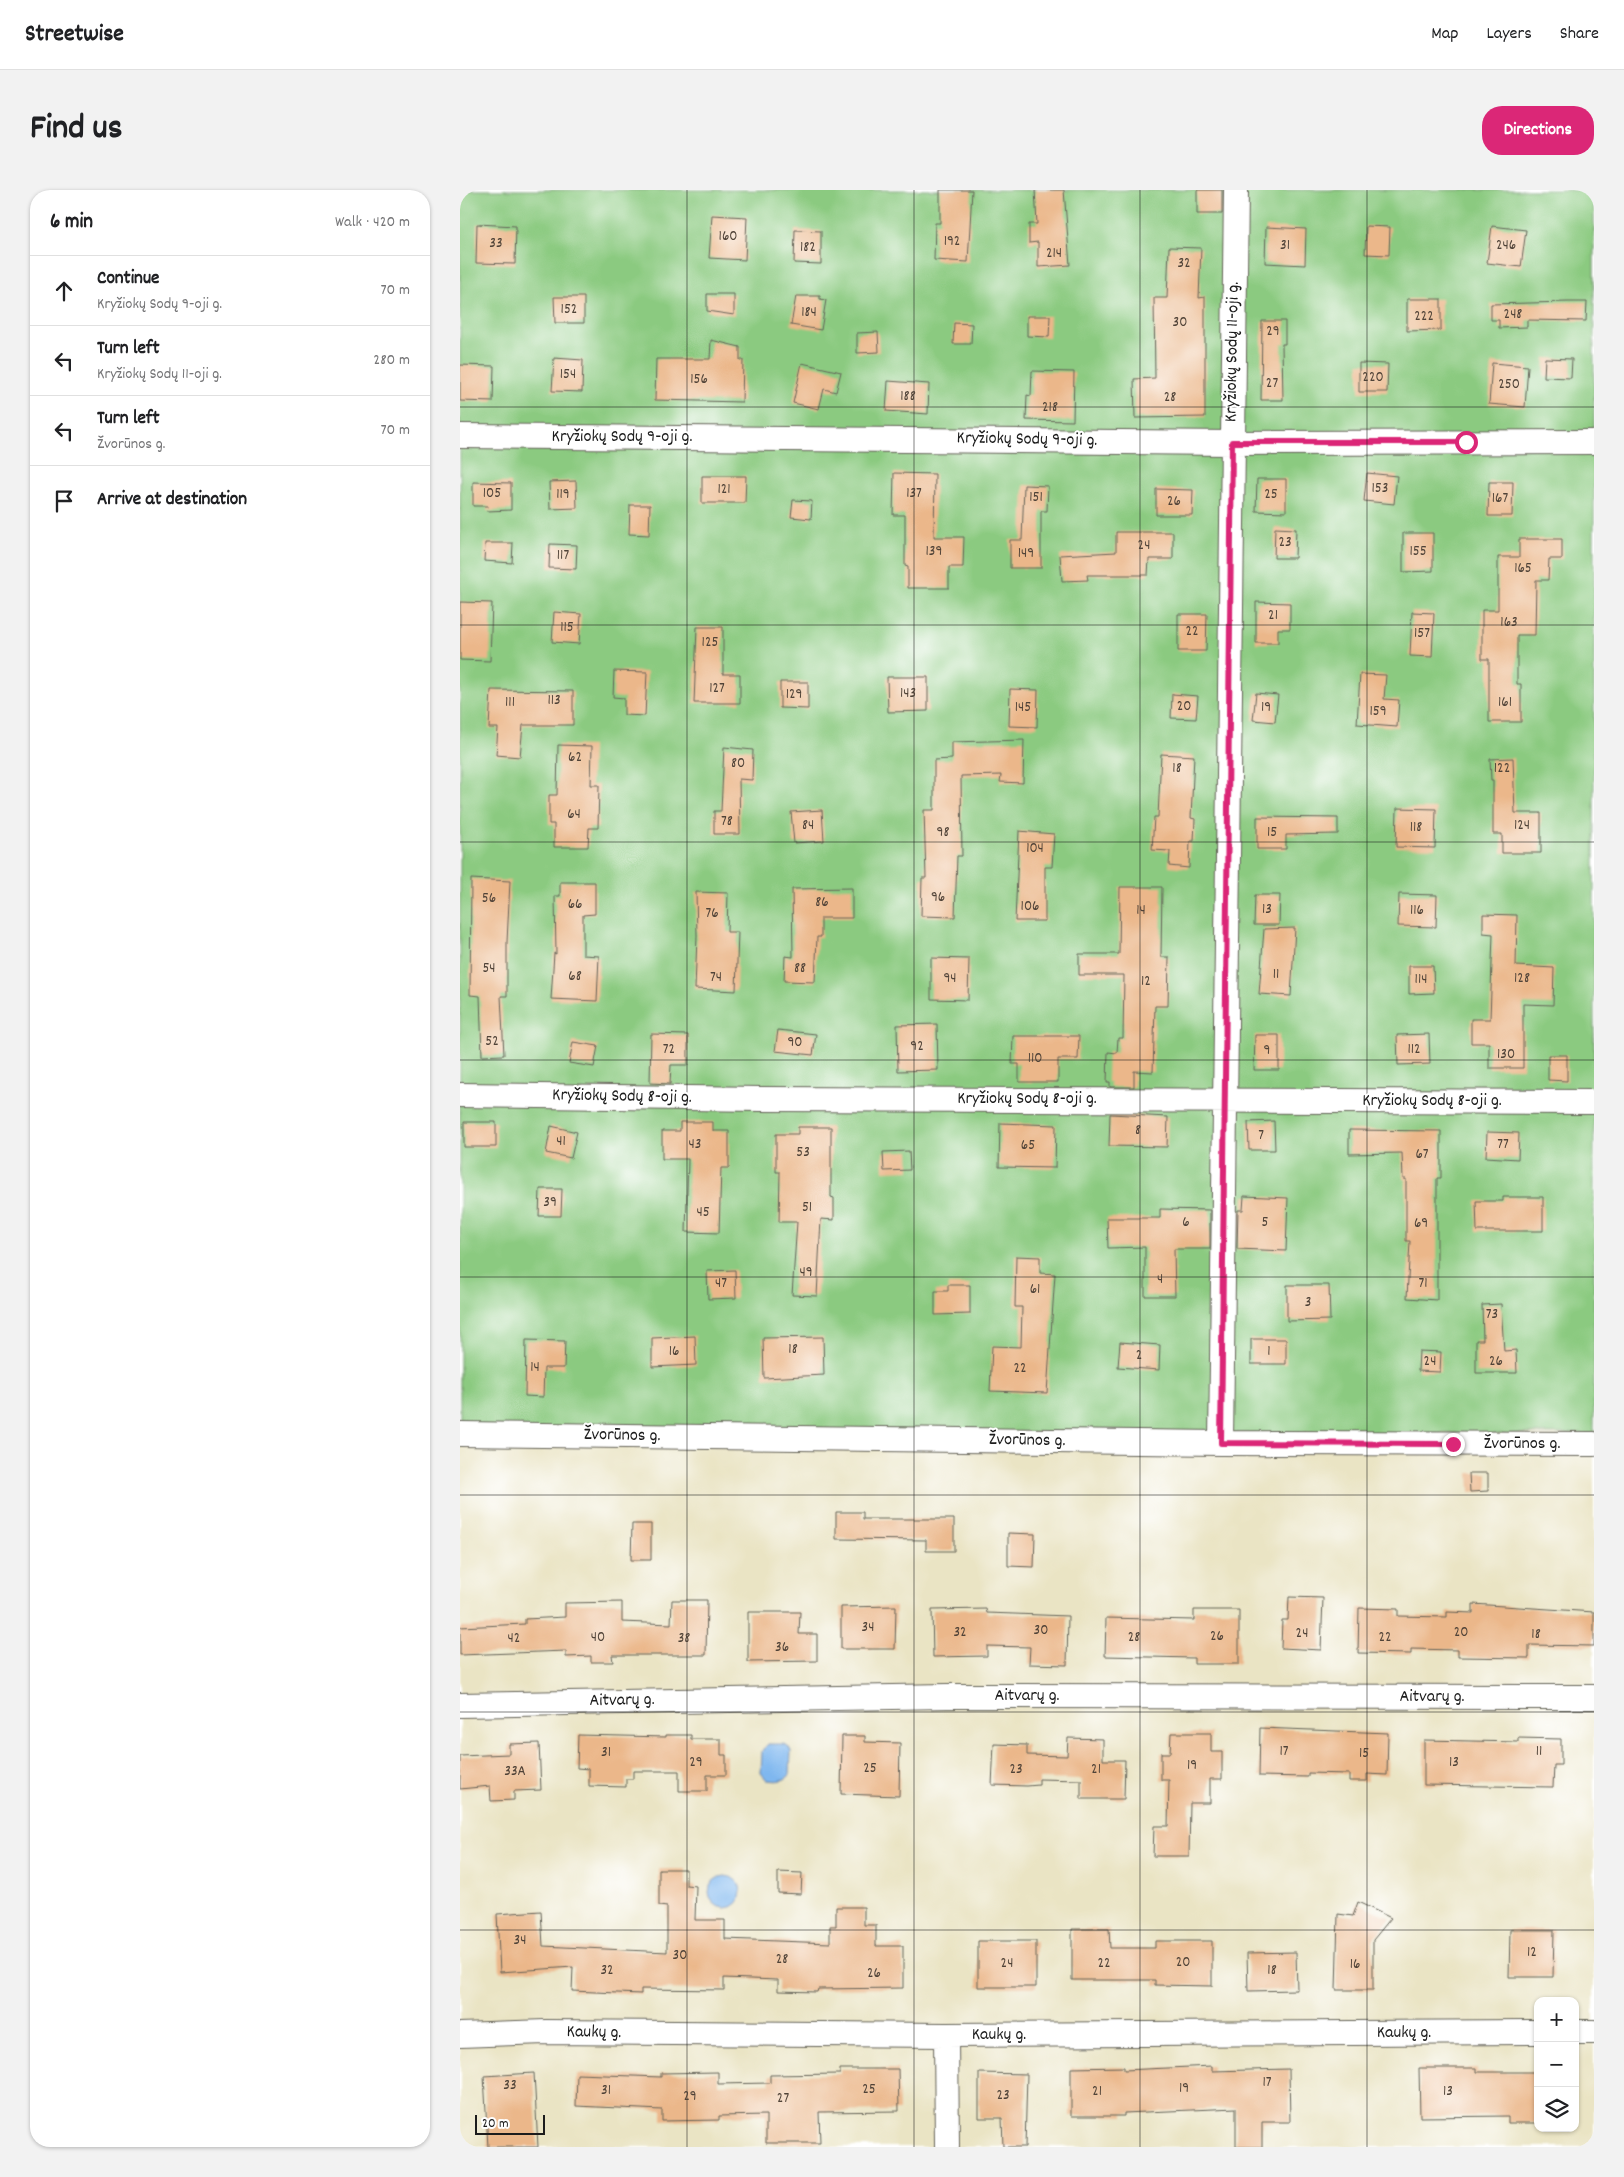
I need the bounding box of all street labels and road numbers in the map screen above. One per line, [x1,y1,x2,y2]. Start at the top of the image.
street label: Kryžiokų Sodų 11-oji g. [1219,282,1247,422]
street label: Kryžiokų Sodų 9-oji g. [552,425,692,450]
street label: Kryžiokų Sodų 9-oji g. [956,426,1098,454]
street label: Kryžiokų Sodų 8-oji g. [552,1083,692,1111]
street label: Kryžiokų Sodų 8-oji g. [957,1087,1097,1112]
street label: Kryžiokų Sodų 8-oji g. [1362,1089,1502,1114]
street label: Žvorūnos g. [583,1423,661,1449]
street label: Žvorūnos g. [988,1428,1066,1454]
street label: Žvorūnos g. [1484,1432,1560,1457]
street label: Aitvarų g. [994,1684,1060,1709]
street label: Aitvarų g. [1399,1685,1465,1710]
street label: Aitvarų g. [589,1688,655,1714]
street label: Kaukų g. [566,2020,622,2046]
street label: Kaukų g. [1377,2021,1431,2046]
street label: Kaukų g. [972,2023,1026,2048]

